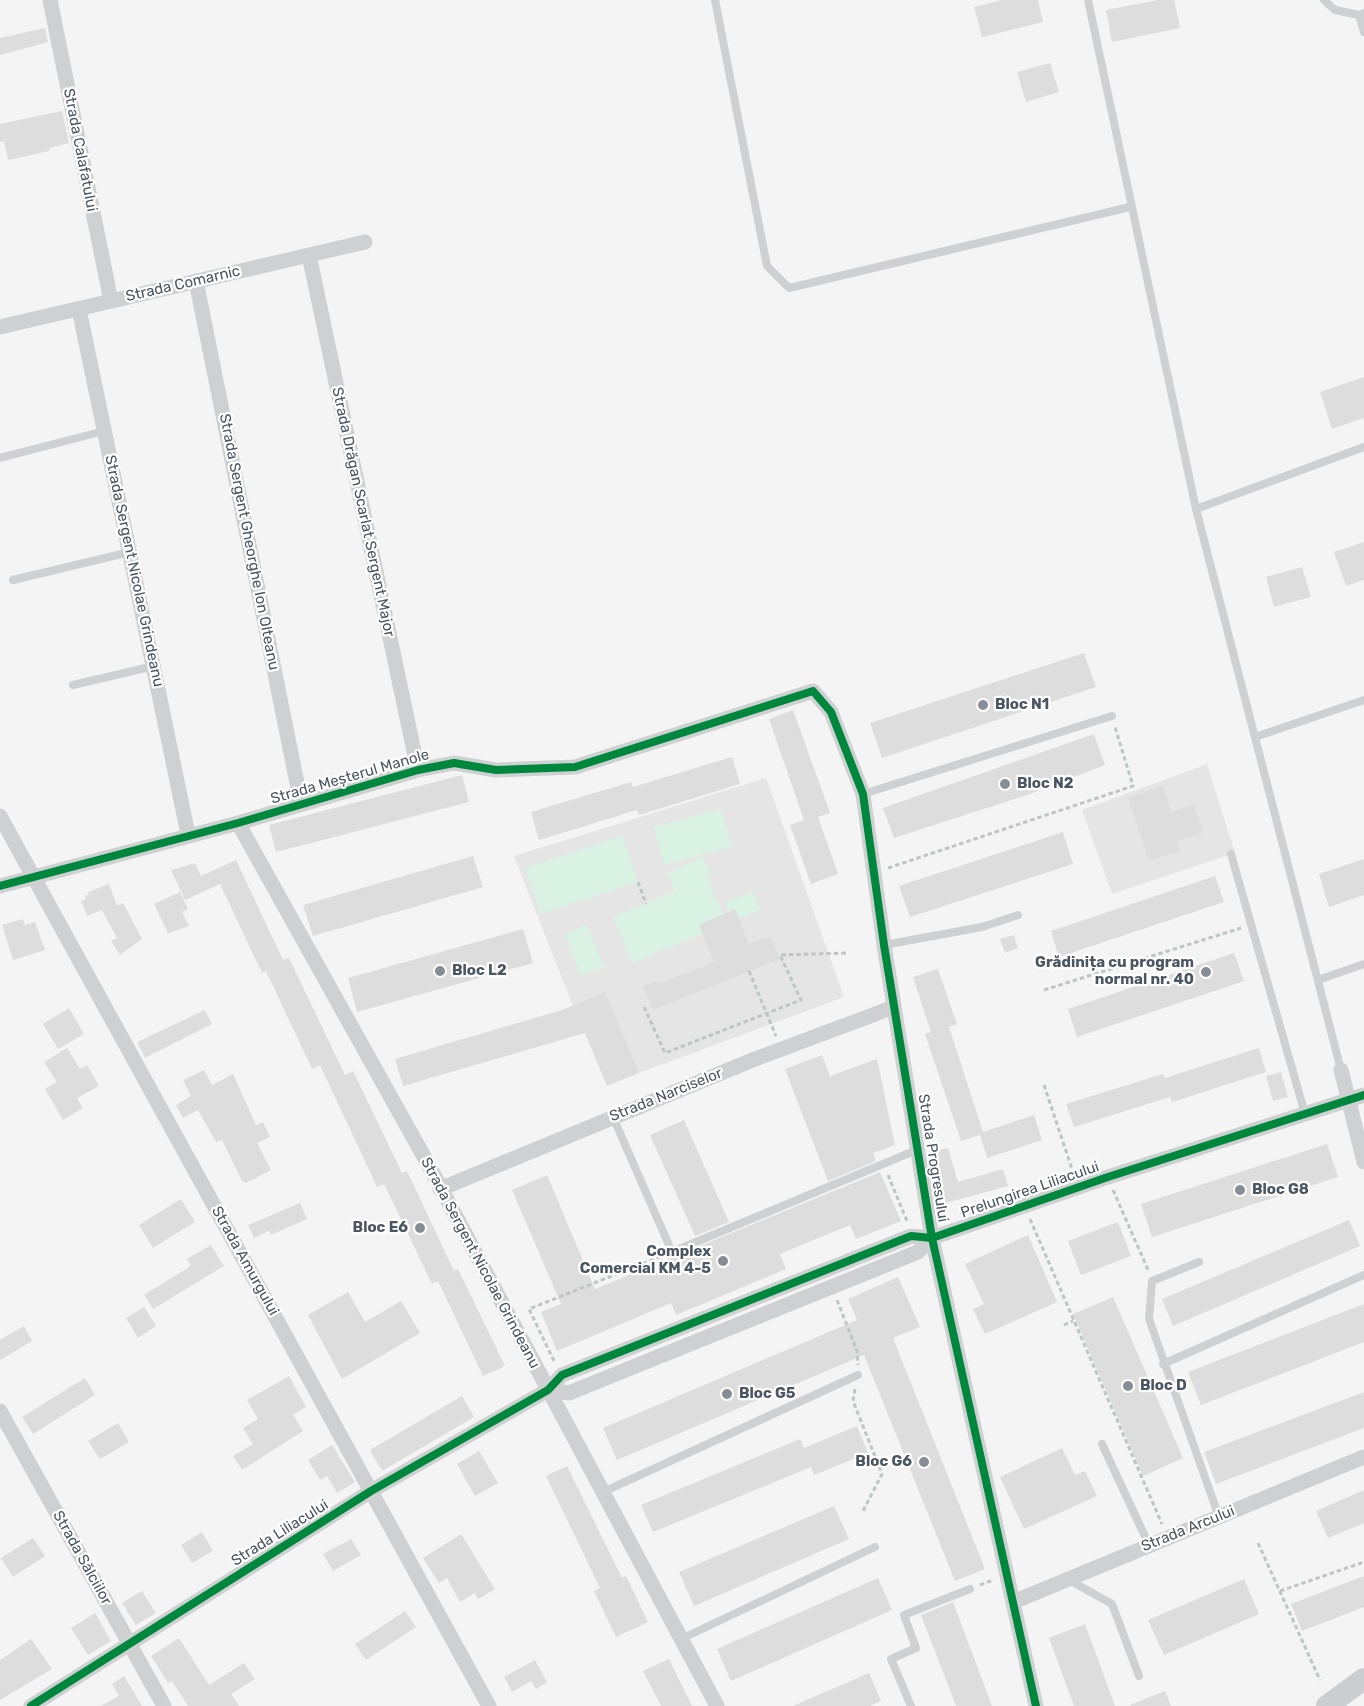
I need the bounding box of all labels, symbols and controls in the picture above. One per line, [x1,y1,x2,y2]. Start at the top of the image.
street label: Strada Calafatului [59,87,101,213]
street label: Strada Comarnic [124,262,242,306]
street label: Strada Drăgan Scarlat Sergent Major [328,386,398,638]
street label: Strada Sergent Gheorghe Ion Olteanu [215,412,283,672]
street label: Strada Sergent Nicolae Grindeanu [101,454,167,688]
place label: Bloc N1 [995,696,1049,714]
marker: Bloc N1 [976,698,990,712]
street label: Strada Meșterul Manole [269,746,431,808]
place label: Bloc N2 [1017,775,1074,793]
marker: Bloc N2 [998,777,1012,791]
place label: Grădinița cu program normal nr. 40 [1035,954,1194,989]
place label: Bloc L2 [452,962,507,980]
marker: Bloc L2 [433,964,447,978]
marker: Grădinița cu program normal nr. 40 [1199,965,1213,979]
street label: Strada Narciselor [607,1064,725,1126]
street label: Strada Progresului [914,1093,952,1223]
street label: Strada Sergent Nicolae Grindeanu [417,1154,543,1372]
street label: Prelungirea Liliacului [958,1158,1102,1222]
place label: Bloc G8 [1252,1181,1309,1199]
marker: Bloc G8 [1233,1183,1247,1197]
street label: Strada Amurgului [208,1203,282,1319]
place label: Bloc E6 [353,1219,408,1237]
marker: Bloc E6 [413,1221,427,1235]
place label: Complex Comercial KM 4-5 [580,1243,711,1278]
marker: Complex Comercial KM 4-5 [716,1254,730,1268]
place label: Bloc D [1140,1377,1187,1395]
marker: Bloc D [1121,1379,1135,1393]
place label: Bloc G5 [739,1385,796,1403]
marker: Bloc G5 [720,1387,734,1401]
place label: Bloc G6 [855,1453,912,1471]
marker: Bloc G6 [917,1455,931,1469]
street label: Strada Liliacului [228,1496,332,1570]
street label: Strada Arcului [1139,1502,1237,1556]
street label: Strada Sălciilor [49,1508,115,1608]

